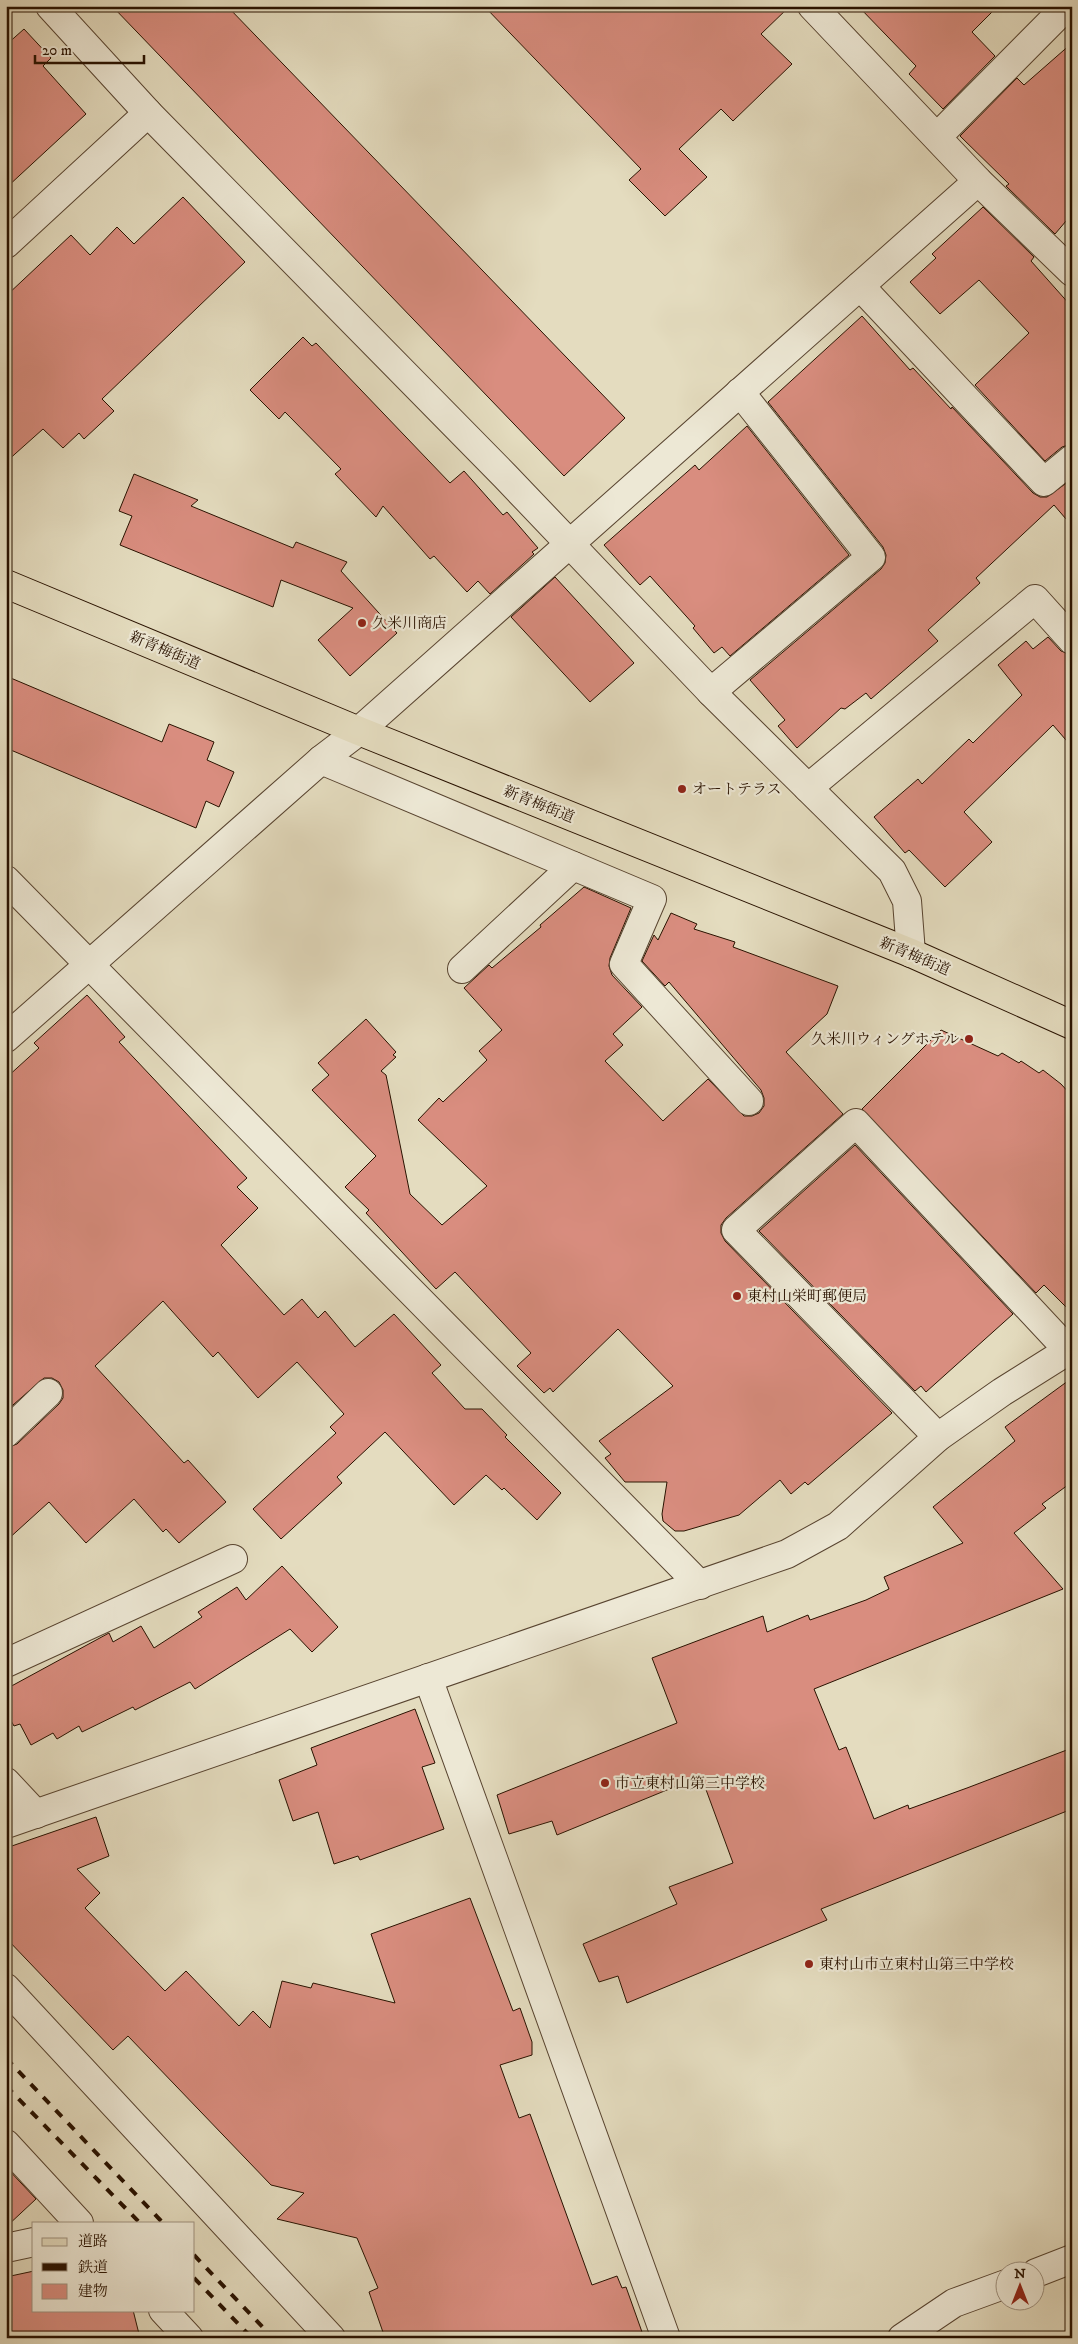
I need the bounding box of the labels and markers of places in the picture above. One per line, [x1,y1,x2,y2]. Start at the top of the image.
place label: 久米川商店 [372,614,447,633]
marker: 久米川商店 [356,617,368,629]
place label: オートテラス [692,780,782,799]
marker: オートテラス [676,783,688,795]
place label: 久米川ウィングホテル [811,1030,959,1049]
marker: 久米川ウィングホテル [963,1033,975,1045]
place label: 東村山栄町郵便局 [747,1287,867,1306]
marker: 東村山栄町郵便局 [731,1290,743,1302]
place label: 市立東村山第三中学校 [615,1774,765,1793]
marker: 市立東村山第三中学校 [599,1777,611,1789]
place label: 東村山市立東村山第三中学校 [819,1955,1014,1974]
marker: 東村山市立東村山第三中学校 [803,1958,815,1970]

